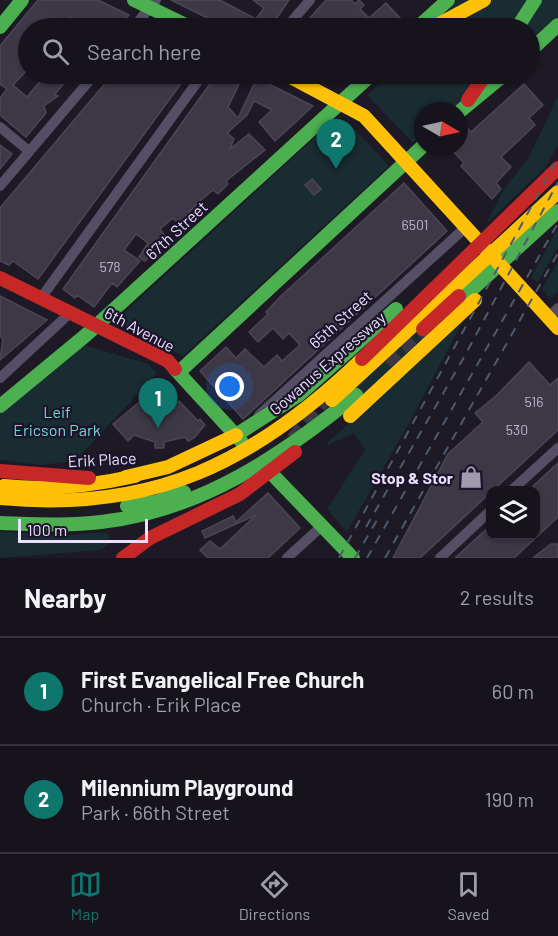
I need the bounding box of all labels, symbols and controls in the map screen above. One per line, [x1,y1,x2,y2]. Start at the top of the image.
search box [18,18,540,84]
icon: search [39,35,72,68]
text: Search here [87,38,201,64]
north arrow [414,102,468,156]
pin: 2 [316,120,356,169]
street label: 67th Street [141,197,211,263]
house number: 6501 [402,216,428,233]
house number: 578 [99,258,121,275]
street label: 65th Street [305,286,375,352]
street label: 6th Avenue [102,303,178,355]
street label: Gowanus Expressway [265,307,389,419]
your location [215,372,244,401]
pin: 1 [138,378,178,428]
house number: 516 [525,393,543,410]
park label: Leif Ericson Park [13,402,101,439]
house number: 530 [506,421,528,438]
street label: Erik Place [67,448,137,470]
shop icon: Stop & Stor [458,464,484,490]
place label: Stop & Stor [371,468,453,487]
map controls [486,486,540,540]
button: layers [486,486,540,540]
scale bar [18,516,148,544]
text: 100 m [27,520,67,539]
text: Nearby [24,582,106,613]
text: 2 results [460,585,534,609]
text: First Evangelical Free Church [81,666,364,692]
text: 1 [40,679,47,703]
text: 60 m [492,679,534,703]
text: Church · Erik Place [81,692,241,716]
text: Milennium Playground [81,774,293,800]
text: 2 [38,787,49,811]
text: 190 m [485,787,534,811]
text: Park · 66th Street [81,800,230,824]
tab: Map [69,868,102,923]
tab: Directions [239,868,310,923]
tab: Saved [447,868,489,923]

